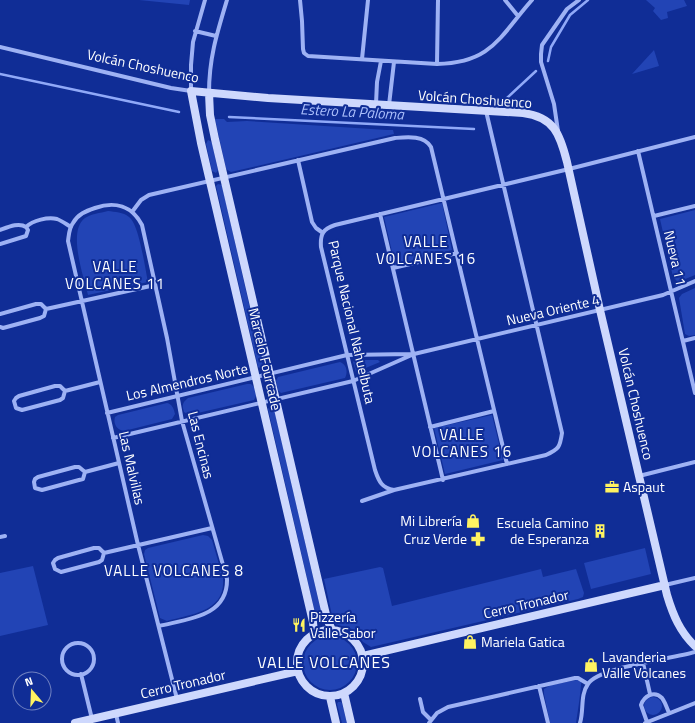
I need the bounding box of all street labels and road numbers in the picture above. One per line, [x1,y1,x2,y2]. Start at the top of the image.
street label: Volcán Choshuenco [85,43,201,88]
street label: Volcán Choshuenco [417,84,533,113]
street label: Nueva 11 [659,228,692,288]
street label: Parque Nacional Nahuelbuta [323,238,382,406]
street label: Nueva Oriente 4 [504,289,602,330]
street label: Marcelo Fourcade [244,306,287,412]
street label: Volcán Choshuenco [613,346,660,462]
street label: Los Almendros Norte [124,357,250,406]
street label: Las Encinas [183,409,220,481]
street label: Las Malvillas [114,429,151,507]
street label: Cerro Tronador [481,583,571,624]
street label: Cerro Tronador [138,663,228,704]

